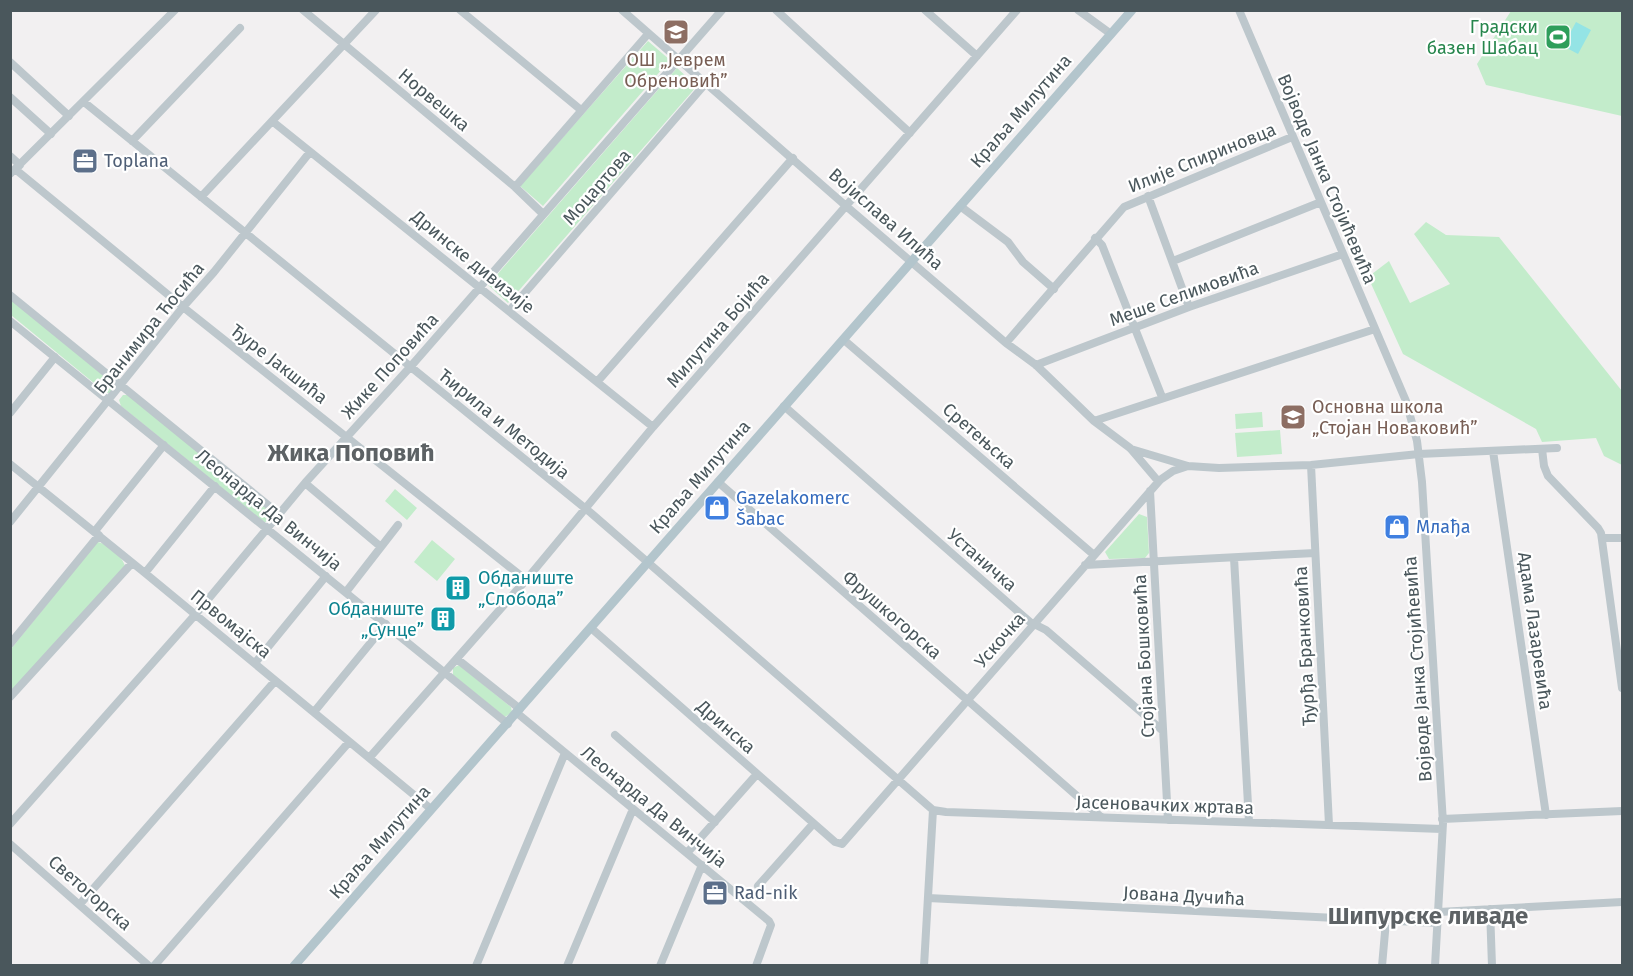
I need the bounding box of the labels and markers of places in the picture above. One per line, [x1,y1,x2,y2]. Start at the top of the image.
place label: Градски базен Шабац [1427,16,1538,59]
school or university icon: ОШ „Јеврем Обреновић” [661,17,691,47]
sports icon: Градски базен Шабац [1543,22,1573,52]
place label: ОШ „Јеврем Обреновић” [624,49,728,92]
office icon: Toplana [70,146,100,176]
place label: Toplana [104,150,169,172]
place label: Основна школа „Стојан Новаковић” [1312,396,1478,439]
school or university icon: Основна школа „Стојан Новаковић” [1278,402,1308,432]
place label: Gazelakomerc Šabac [736,487,850,530]
shop icon: Gazelakomerc Šabac [702,493,732,523]
shop icon: Млађа [1382,512,1412,542]
place label: Млађа [1416,516,1471,538]
place label: Обданиште „Слобода” [478,567,574,610]
building icon: Обданиште „Слобода” [443,573,473,603]
place label: Обданиште „Сунце” [328,598,424,641]
building icon: Обданиште „Сунце” [428,604,458,634]
office icon: Rad-nik [700,878,730,908]
place label: Rad-nik [734,882,798,904]

